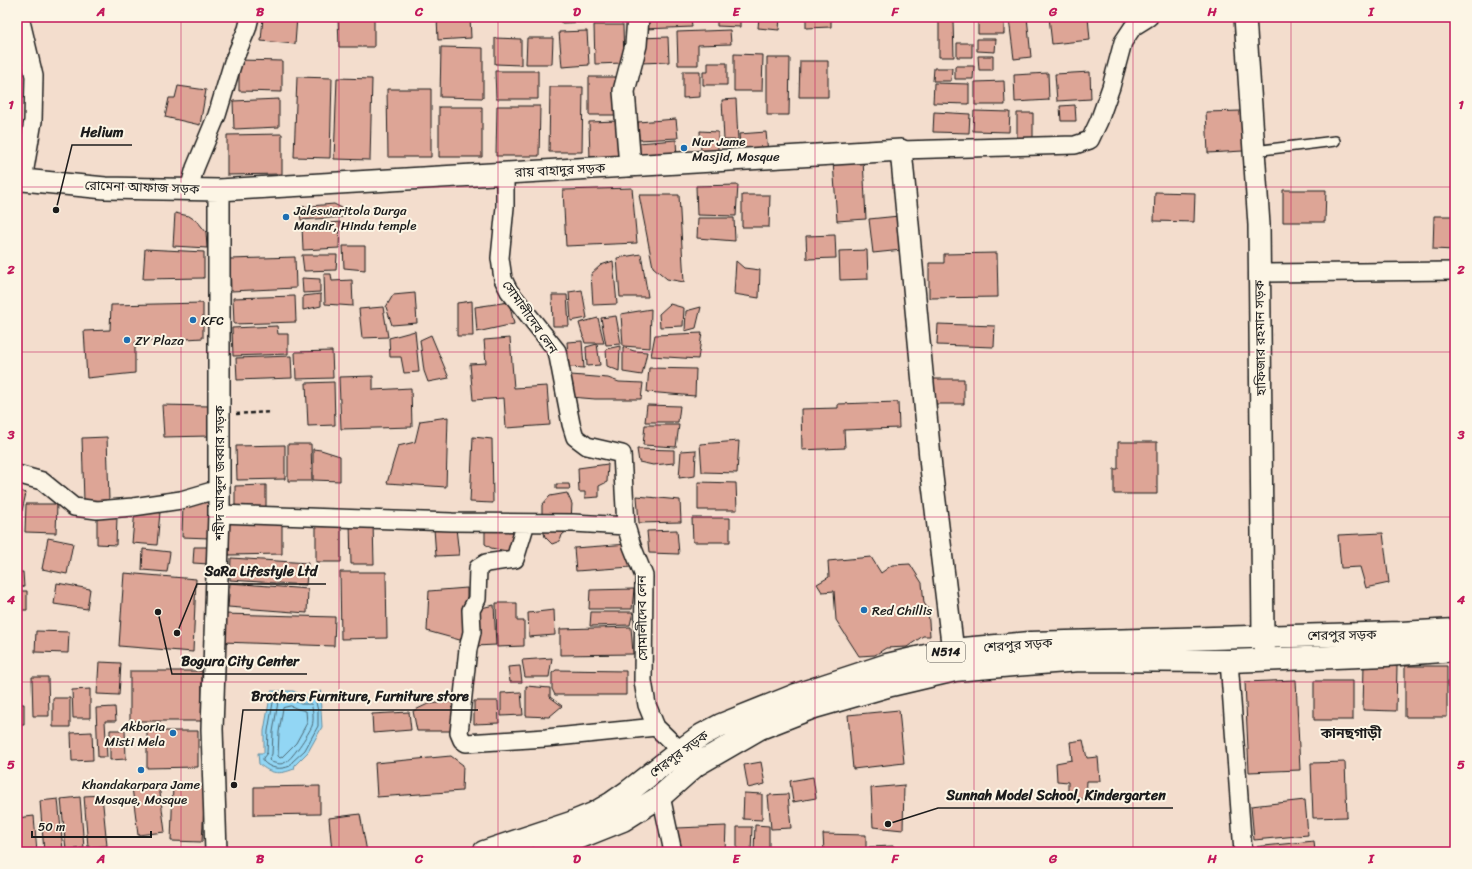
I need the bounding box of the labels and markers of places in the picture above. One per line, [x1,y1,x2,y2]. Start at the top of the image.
callout: Helium [72,119,132,145]
place label: Nur Jame Masjid, Mosque [692,130,780,168]
marker: Nur Jame Masjid, Mosque [679,143,689,153]
place label: Jaleswaritola Durga Mandir, Hindu temple [293,199,417,237]
marker: Jaleswaritola Durga Mandir, Hindu temple [281,212,291,222]
place label: KFC [201,309,224,332]
marker: KFC [188,315,198,325]
place label: ZY Plaza [135,329,184,352]
marker: ZY Plaza [122,335,132,345]
callout: SaRa Lifestyle Ltd [197,558,326,584]
place label: Red Chillis [872,599,932,622]
marker: Red Chillis [859,605,869,615]
callout: Bogura City Center [172,648,307,674]
callout: Brothers Furniture, Furniture store [243,684,478,710]
place label: Akboria Misti Mela [105,715,165,753]
marker: Akboria Misti Mela [168,728,178,738]
marker: Khandakarpara Jame Mosque, Mosque [136,765,146,775]
place label: Khandakarpara Jame Mosque, Mosque [82,773,200,811]
callout: Sunnah Model School, Kindergarten [938,782,1173,808]

